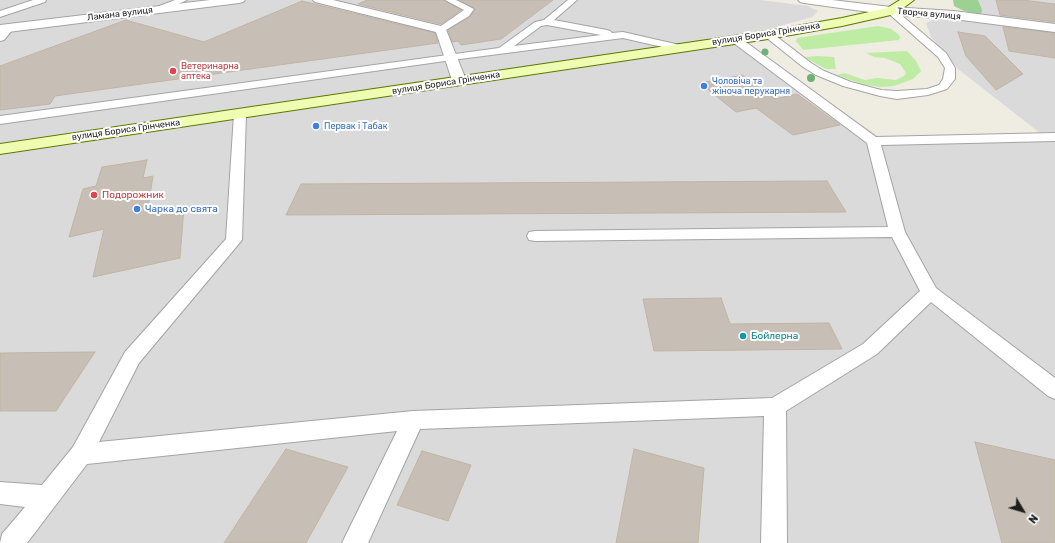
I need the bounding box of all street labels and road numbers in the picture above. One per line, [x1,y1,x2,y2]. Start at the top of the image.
street label: Ламана вулиця [87,5,153,23]
street label: Творча вулиця [897,6,961,22]
street label: вулиця Бориса Грінченка [711,20,821,48]
street label: вулиця Бориса Грінченка [391,69,501,97]
street label: вулиця Бориса Грінченка [71,117,181,143]

